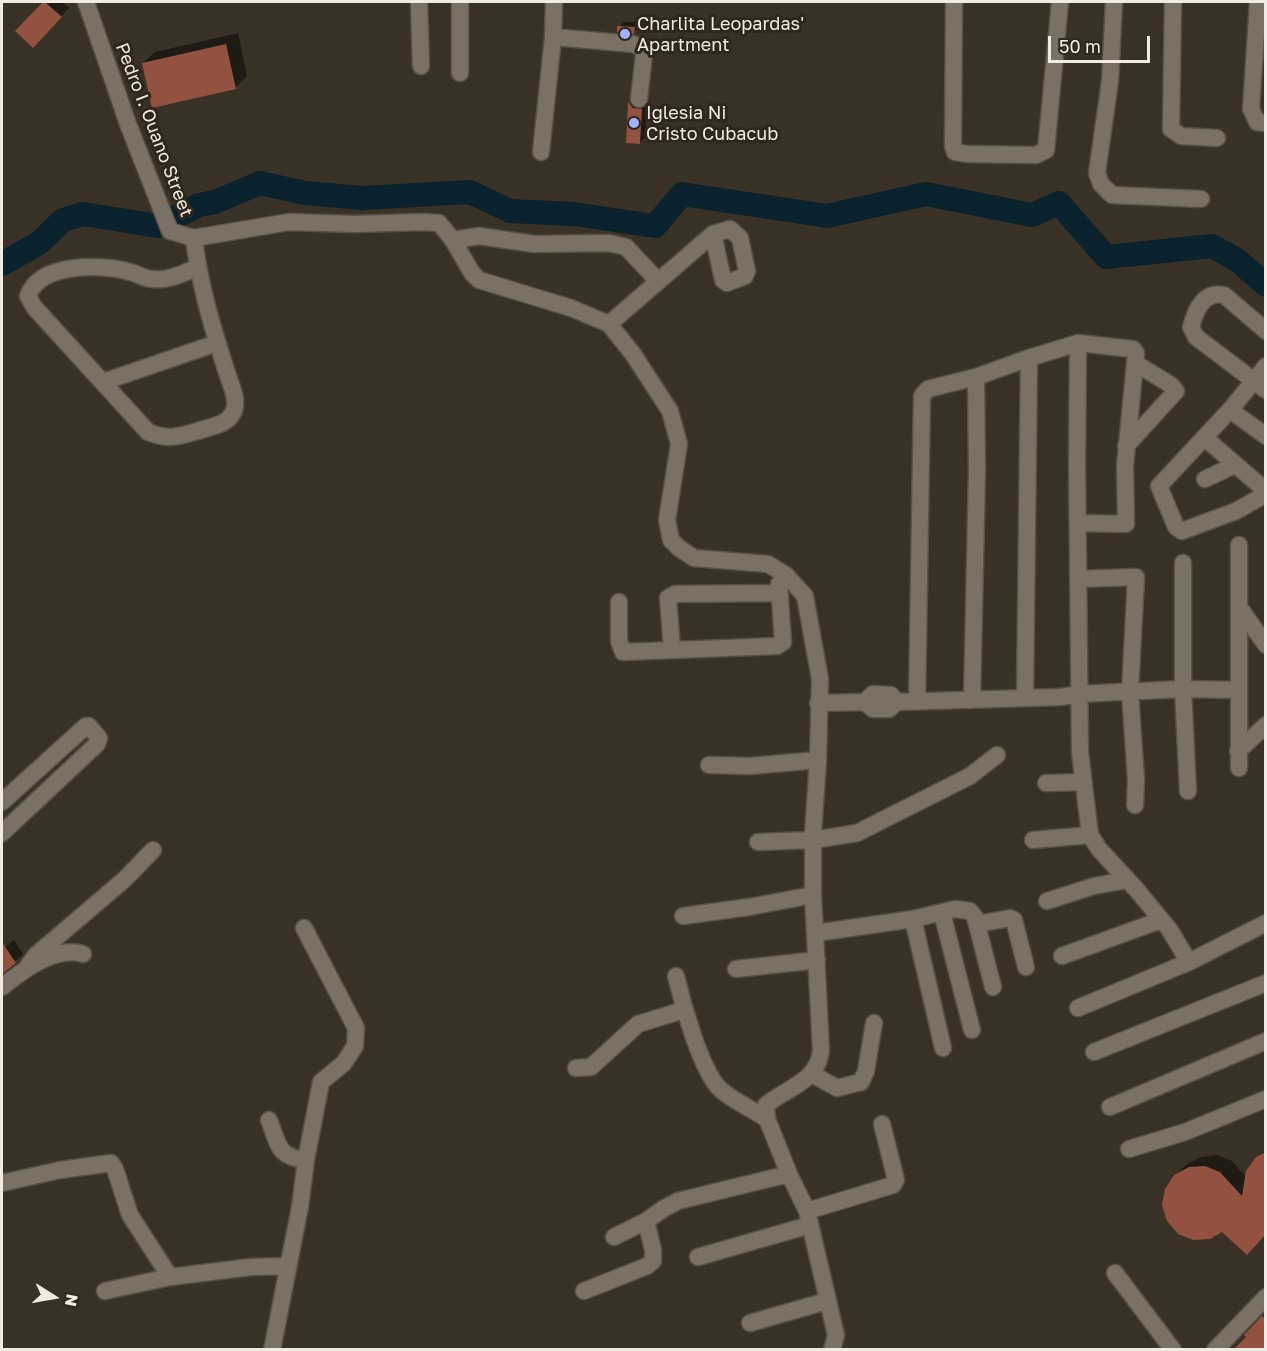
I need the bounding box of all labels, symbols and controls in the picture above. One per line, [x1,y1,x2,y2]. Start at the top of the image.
place label: Charlita Leopardas' Apartment [637,13,804,56]
scale bar [1051,24,1153,62]
marker: Charlita Leopardas' Apartment [618,27,632,41]
text: 50 m [1059,35,1101,57]
street label: Pedro I. Ouano Street [111,40,197,220]
place label: Iglesia Ni Cristo Cubacub [646,102,778,144]
marker: Iglesia Ni Cristo Cubacub [627,116,641,130]
north arrow [24,1267,84,1327]
text: N [61,1293,83,1308]

